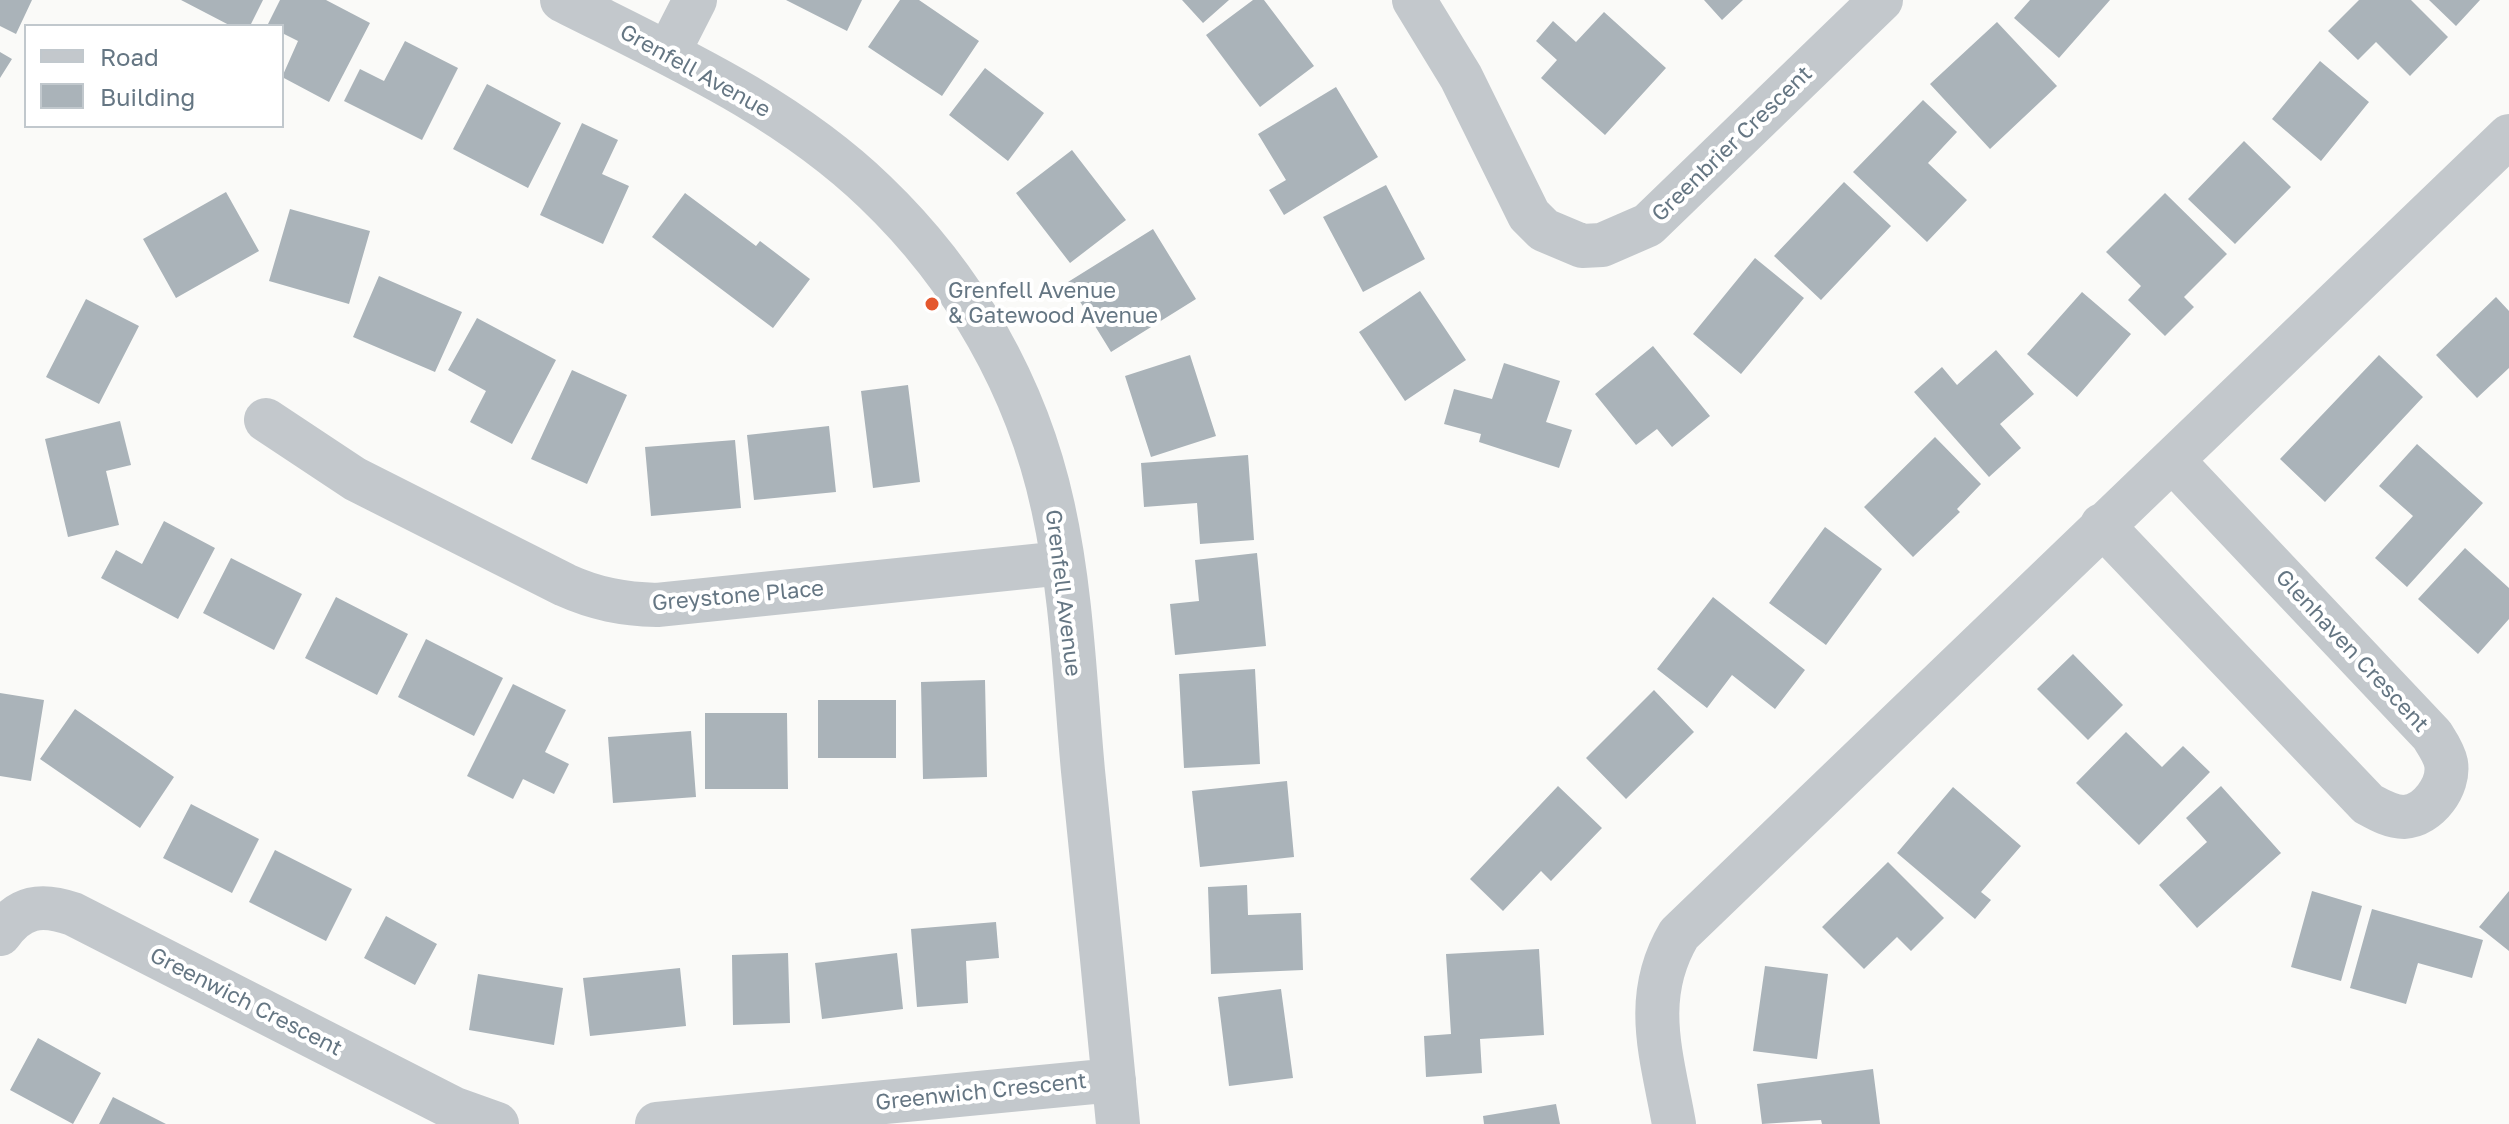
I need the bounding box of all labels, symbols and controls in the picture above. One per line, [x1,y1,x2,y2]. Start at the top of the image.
street label: Grenfell Avenue [615,19,775,123]
legend [24,24,284,128]
text: Road [100,42,159,71]
street label: Greenbrier Crescent [1646,61,1818,227]
text: Building [100,82,195,111]
place label: Grenfell Avenue & Gatewood Avenue [948,278,1158,330]
marker: Grenfell Avenue & Gatewood Avenue [923,295,941,313]
street label: Grenfell Avenue [1040,508,1086,678]
street label: Glenhaven Crescent [2270,564,2434,738]
street label: Greystone Place [651,575,825,617]
street label: Greenwich Crescent [146,942,346,1062]
street label: Greenwich Crescent [874,1068,1088,1116]

